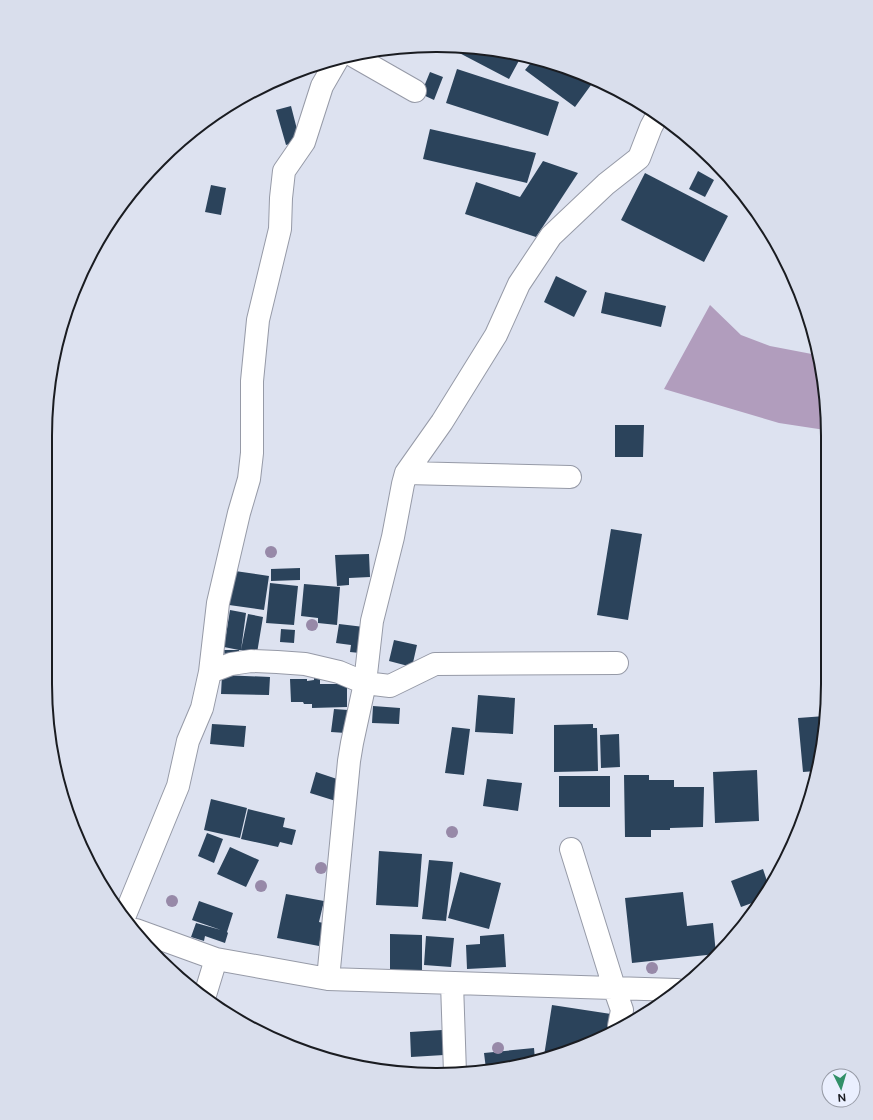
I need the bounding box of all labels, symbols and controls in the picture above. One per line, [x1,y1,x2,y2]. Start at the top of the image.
north arrow [821,1068,861,1108]
text: N [837,1091,847,1104]

